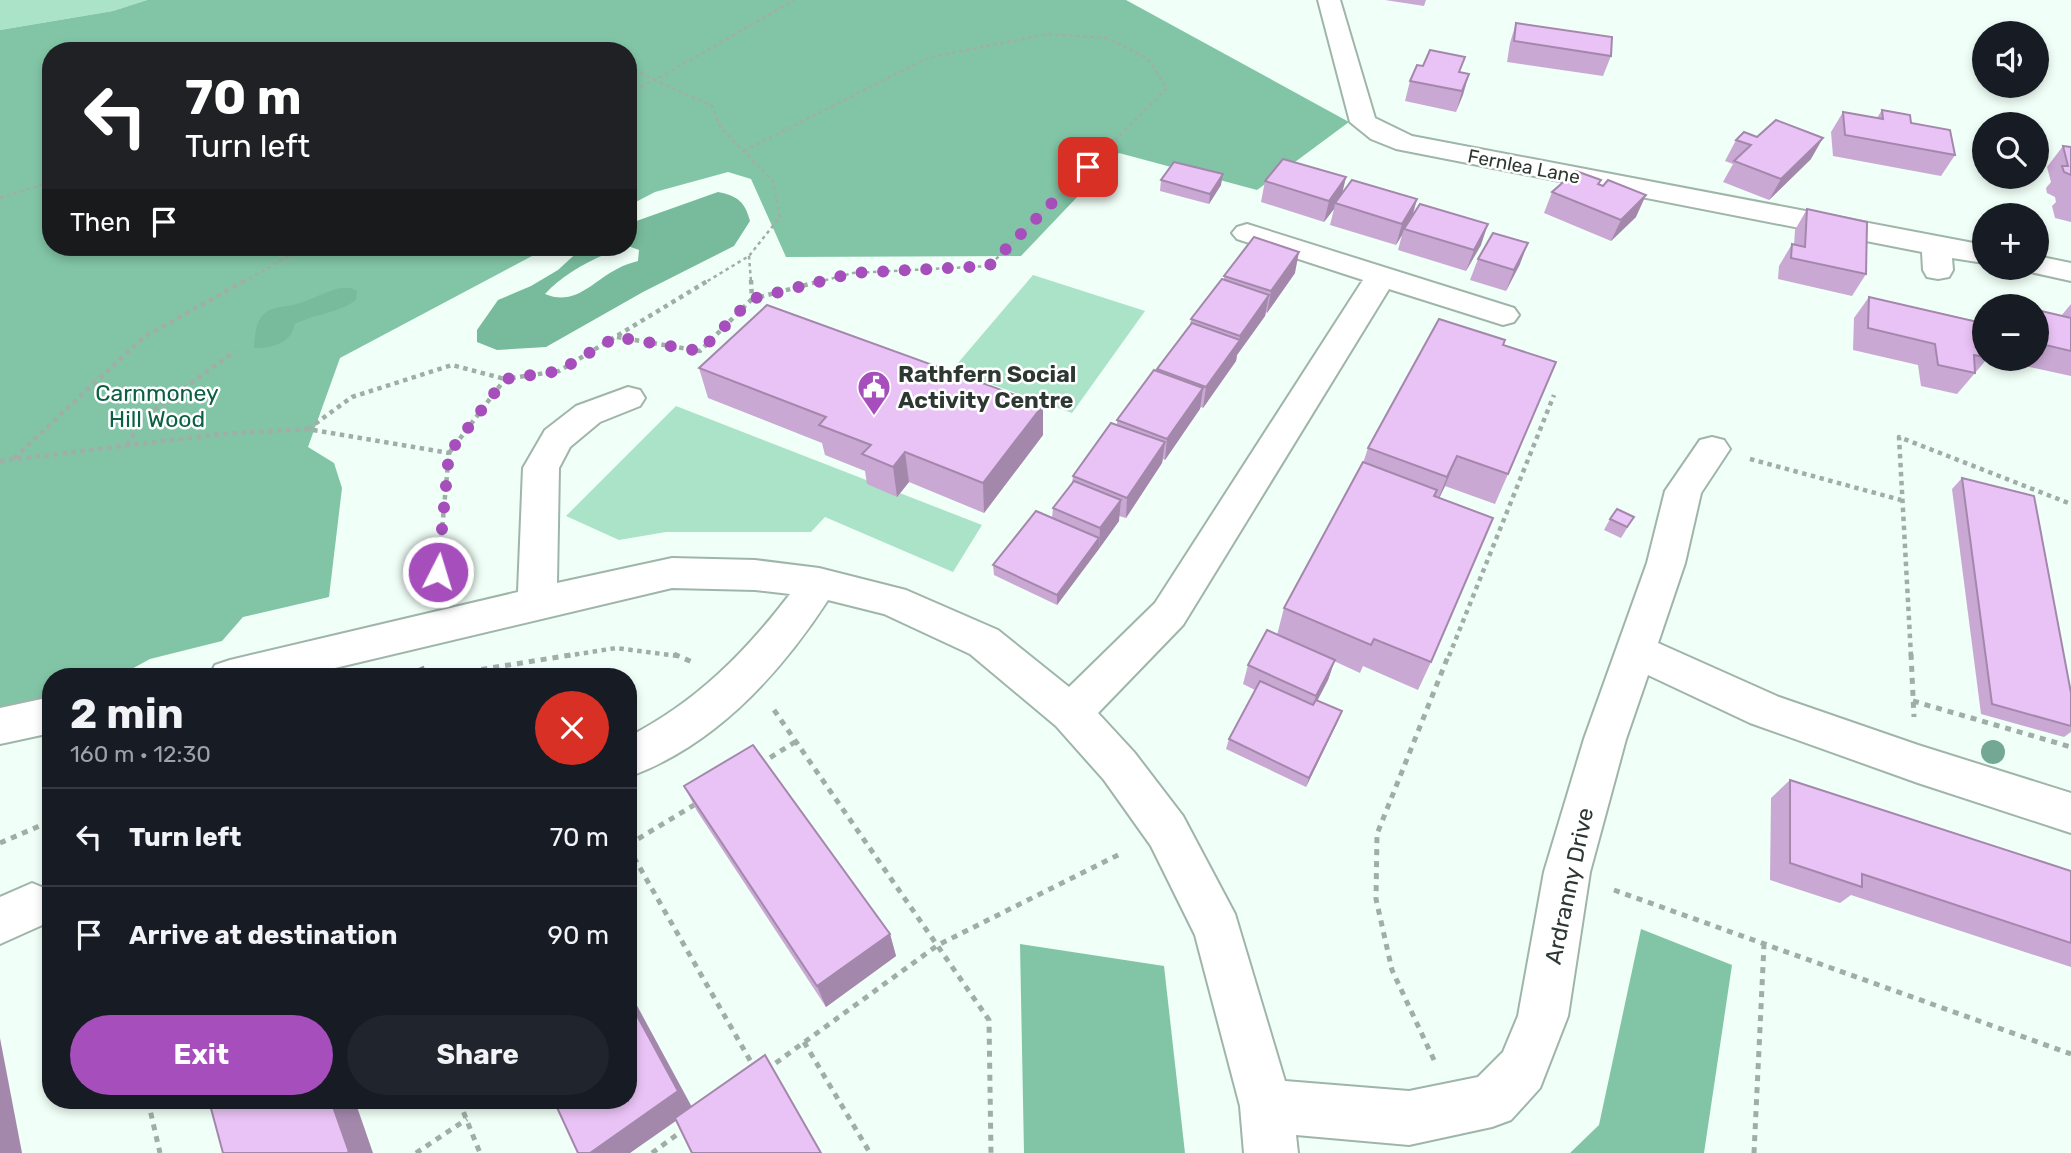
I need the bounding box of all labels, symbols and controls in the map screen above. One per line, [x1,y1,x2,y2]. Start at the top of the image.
map controls [1972,21,2049,371]
button: sound [1972,21,2049,98]
text: 70 m [185,68,302,126]
icon: left [70,70,161,161]
button: search [1972,112,2049,189]
text: Turn left [185,127,310,165]
pin [1058,137,1118,197]
street label: Fernlea Lane [1466,144,1582,189]
icon: arrive [1069,148,1107,186]
icon: arrive [145,203,183,241]
button: + [1972,203,2049,280]
text: Then [70,207,131,238]
button: − [1972,294,2049,371]
place label: Rathfern Social Activity Centre [898,360,1076,414]
public building icon: Rathfern Social Activity Centre [855,368,893,417]
park label: Carnmoney Hill Wood [95,379,219,433]
position arrow [401,535,475,609]
text: 2 min [70,689,184,739]
button: close [535,691,609,765]
text: 160 m · 12:30 [70,740,211,768]
street label: Ardranny Drive [1539,805,1599,967]
icon: left [70,818,108,856]
text: Turn left [129,822,241,853]
text: 70 m [550,822,609,853]
icon: arrive [70,916,108,954]
text: Arrive at destination [129,920,397,951]
text: 90 m [548,920,609,951]
button: Exit [70,1015,333,1095]
button: Share [347,1015,609,1095]

